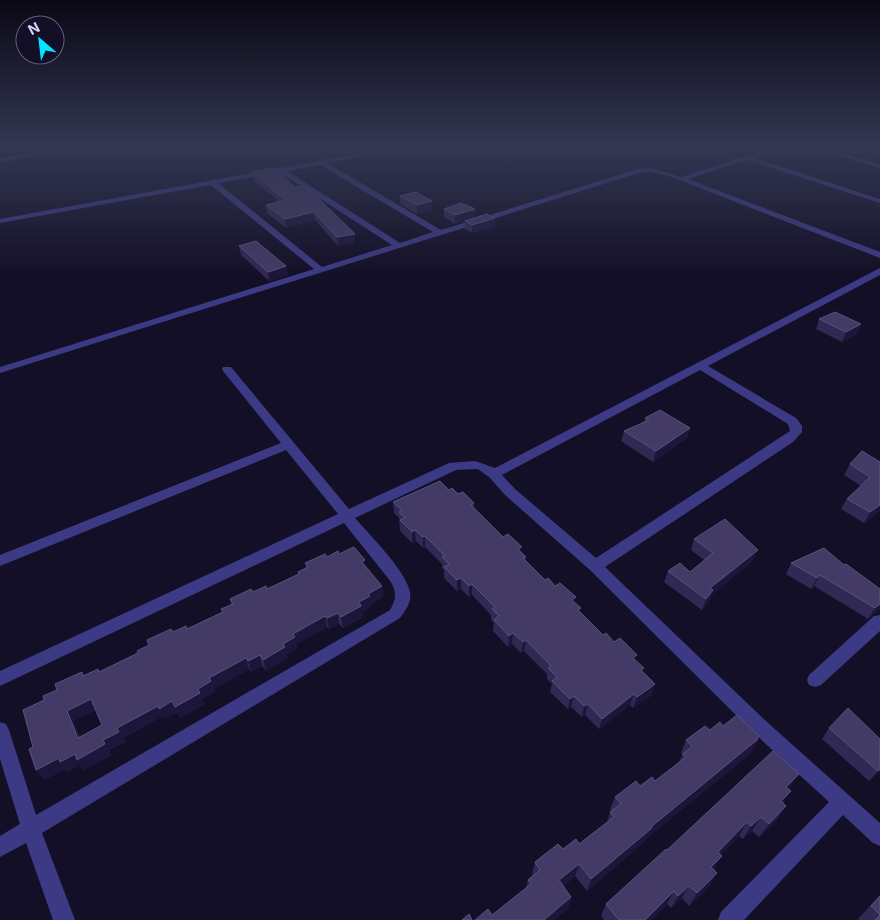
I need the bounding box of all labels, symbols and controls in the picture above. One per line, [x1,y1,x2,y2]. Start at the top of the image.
north arrow [15,15,65,65]
text: N [25,18,42,38]

